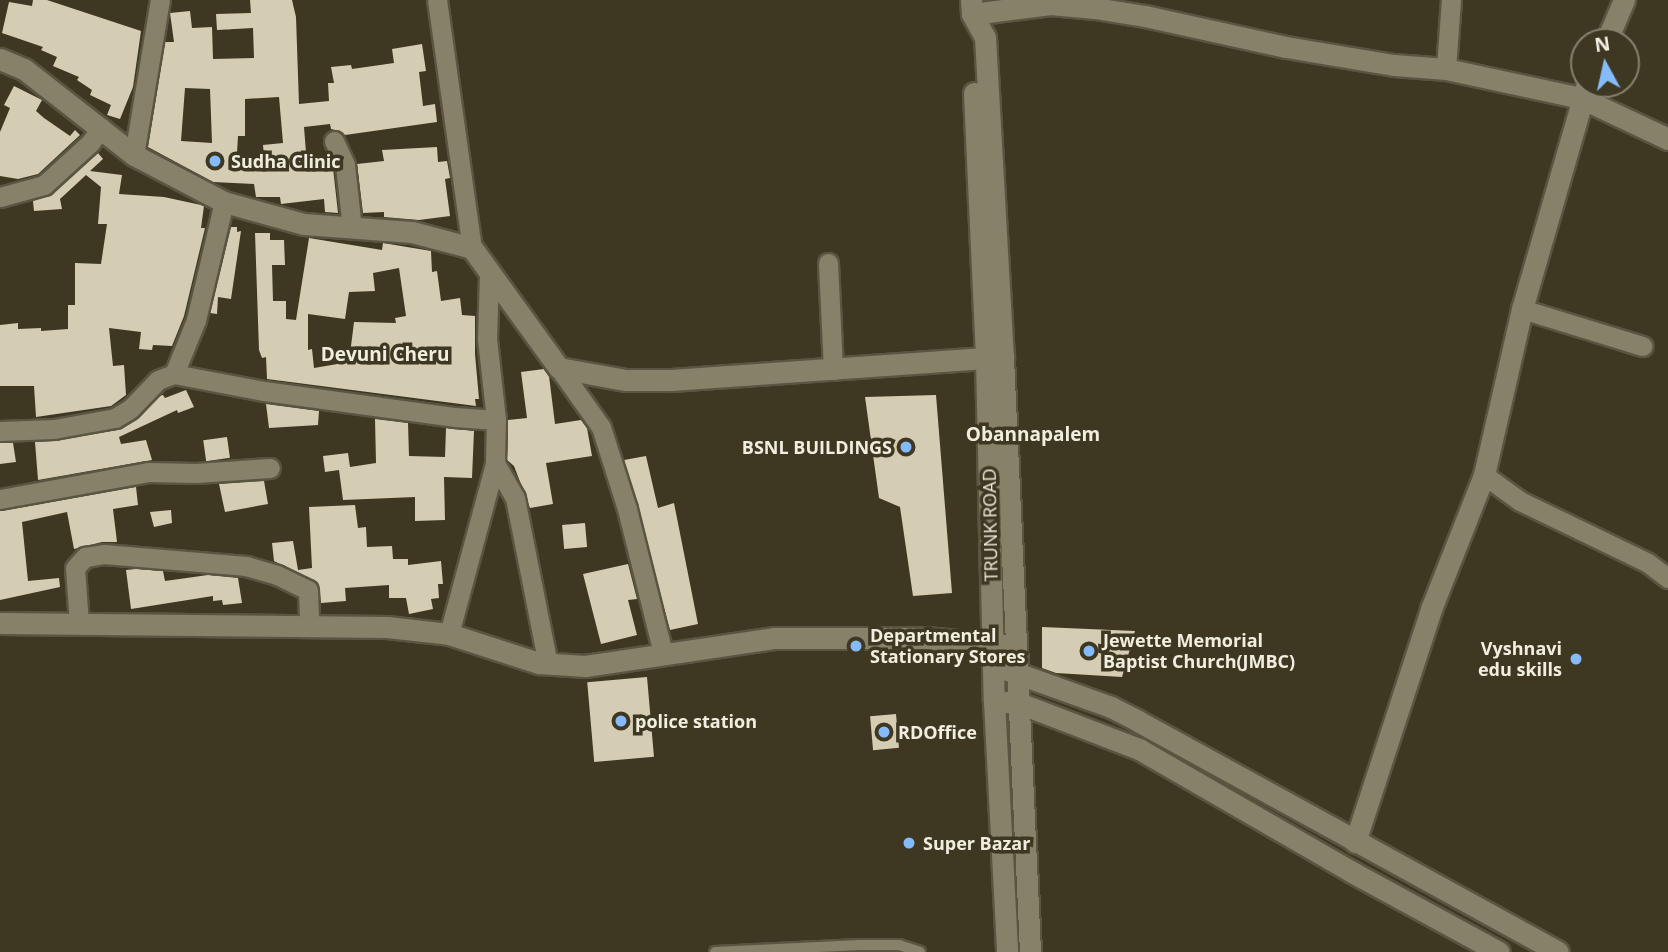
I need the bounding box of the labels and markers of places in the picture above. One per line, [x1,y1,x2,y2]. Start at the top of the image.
place label: Sudha Clinic [231,150,341,172]
marker: Sudha Clinic [205,151,225,171]
place label: BSNL BUILDINGS [742,436,892,458]
marker: BSNL BUILDINGS [898,439,914,455]
place label: Departmental Stationary Stores [870,625,1025,668]
place label: Jewette Memorial Baptist Church(JMBC) [1103,630,1295,672]
marker: Departmental Stationary Stores [848,638,864,654]
place label: Vyshnavi edu skills [1478,638,1562,680]
marker: Jewette Memorial Baptist Church(JMBC) [1081,643,1097,659]
marker: Vyshnavi edu skills [1568,651,1584,667]
place label: police station [635,710,757,732]
marker: police station [613,713,629,729]
place label: RDOffice [898,721,977,743]
marker: RDOffice [876,724,892,740]
place label: Super Bazar [923,832,1030,854]
marker: Super Bazar [901,835,917,851]

